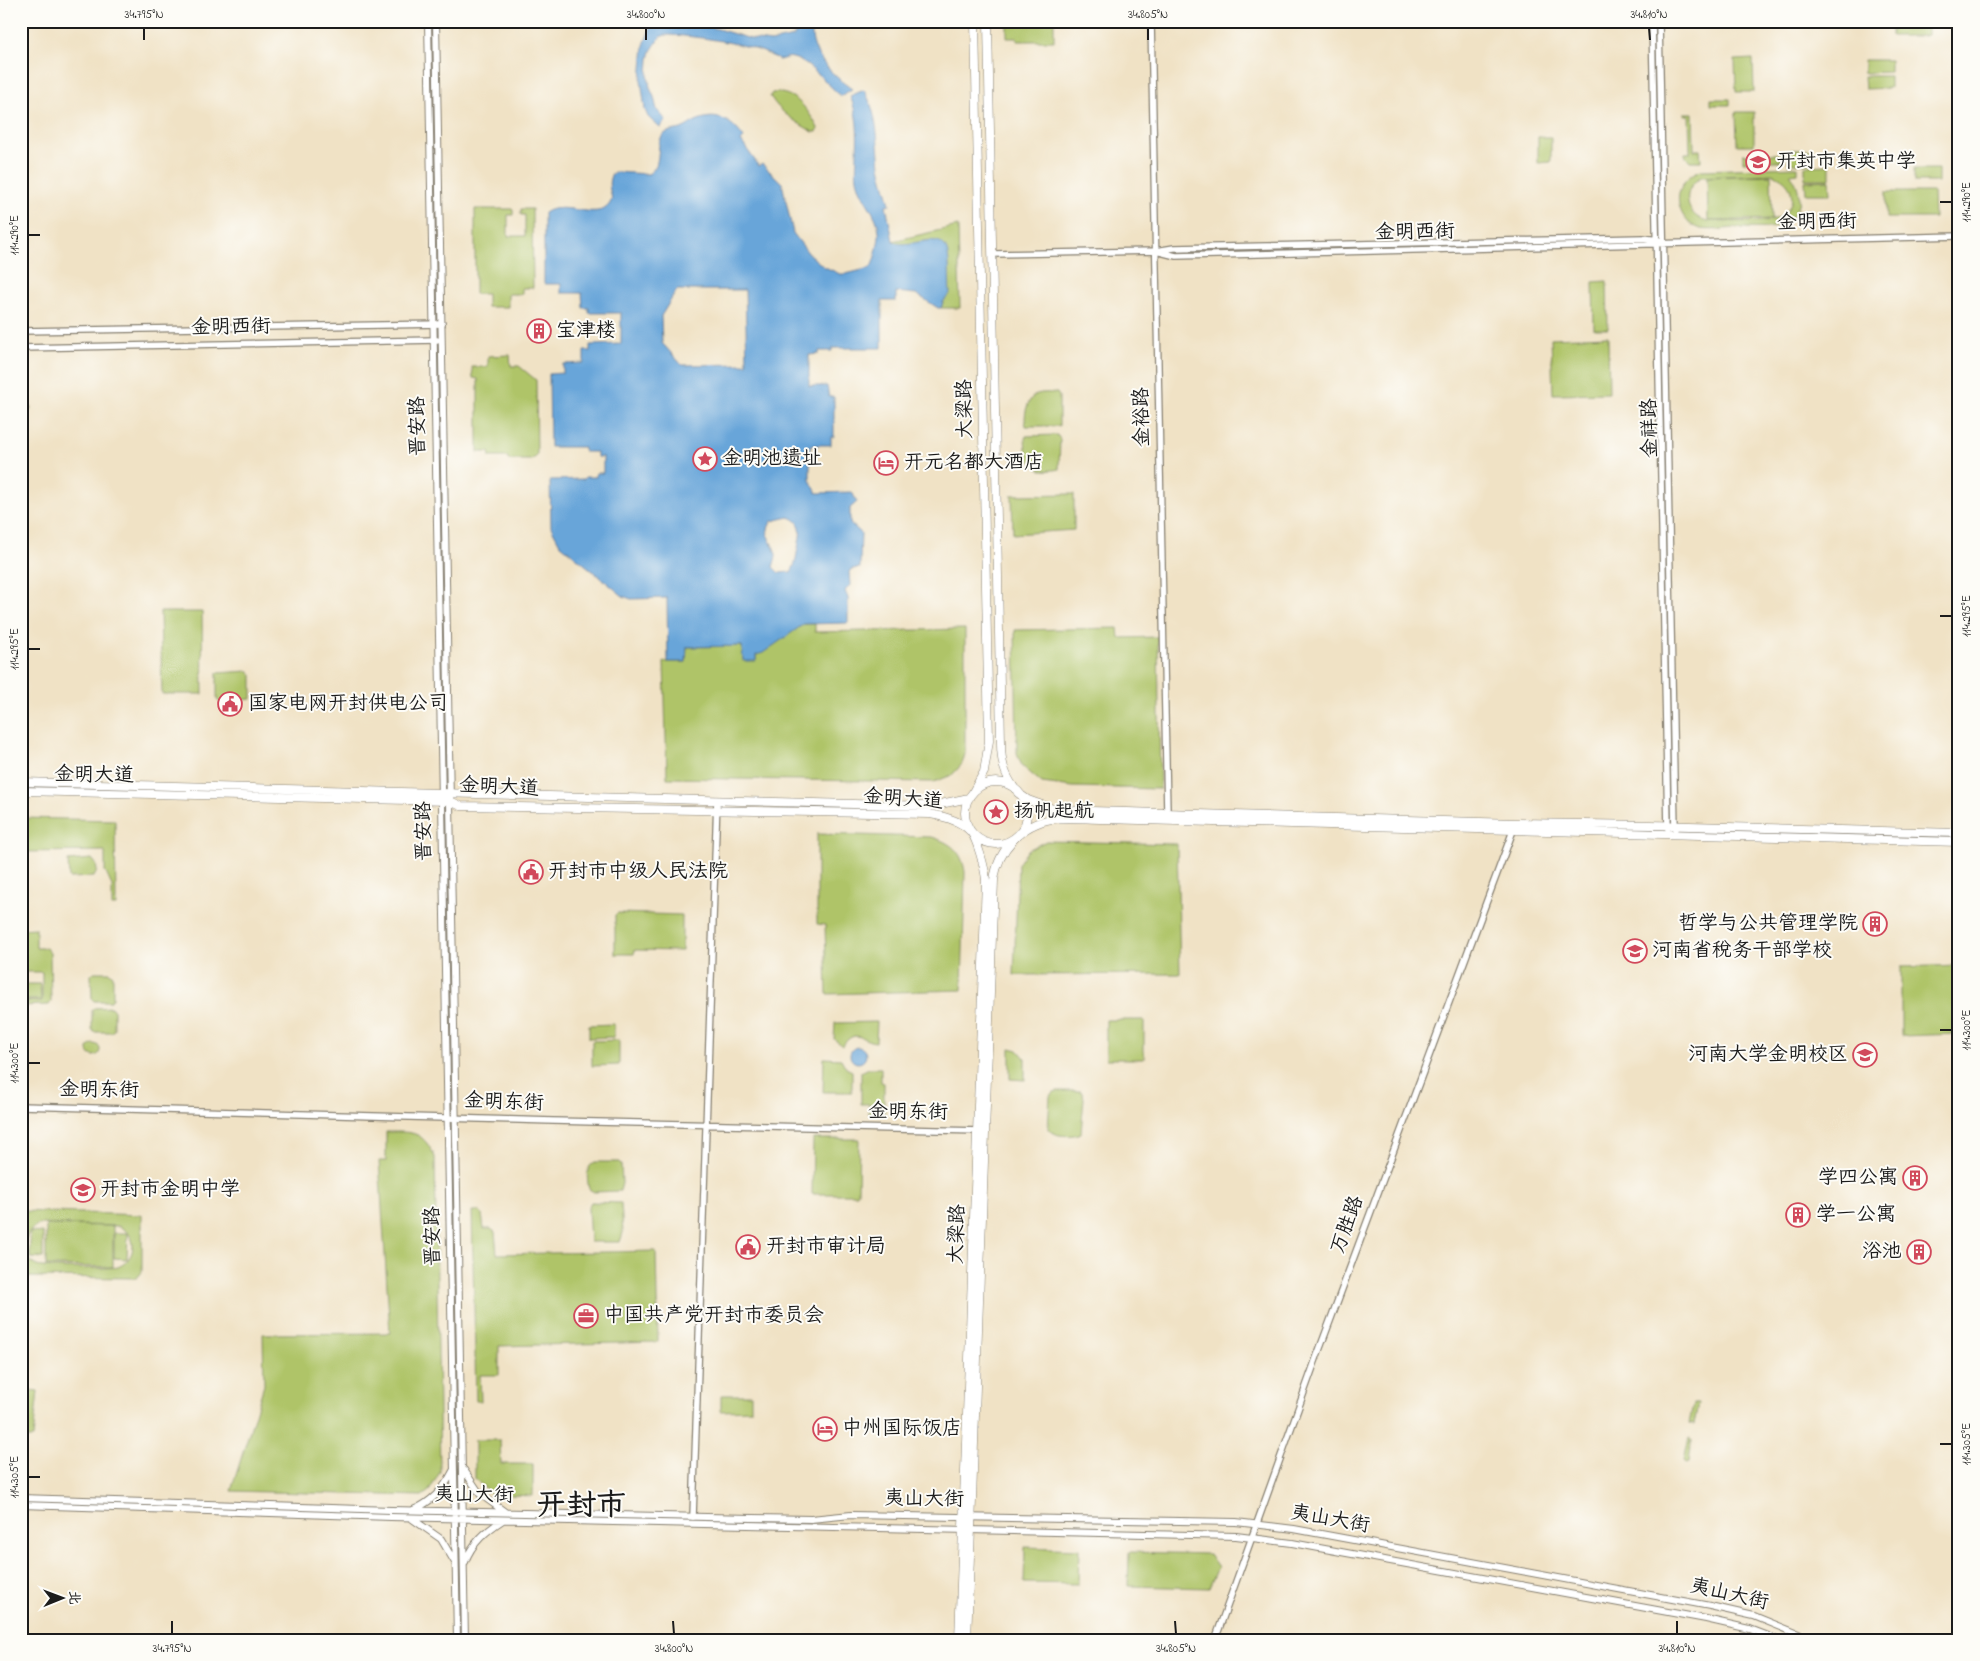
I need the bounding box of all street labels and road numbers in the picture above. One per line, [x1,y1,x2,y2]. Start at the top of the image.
street label: 金明西街 [1777,208,1857,238]
street label: 金明西街 [1375,218,1455,248]
street label: 金明西街 [191,313,271,343]
street label: 大梁路 [951,378,981,439]
street label: 金裕路 [1128,386,1158,447]
street label: 晋安路 [404,395,434,456]
street label: 金祥路 [1636,397,1666,458]
street label: 金明大道 [54,761,134,791]
street label: 金明大道 [458,771,540,805]
street label: 金明大道 [862,783,944,817]
street label: 晋安路 [410,800,440,861]
street label: 金明东街 [59,1076,139,1106]
street label: 金明东街 [464,1087,544,1119]
street label: 金明东街 [868,1098,948,1128]
street label: 万胜路 [1324,1191,1372,1258]
street label: 大梁路 [942,1203,974,1264]
street label: 晋安路 [419,1205,449,1266]
street label: 夷山大街 [434,1481,514,1511]
street label: 夷山大街 [884,1485,964,1515]
street label: 夷山大街 [1288,1499,1372,1541]
street label: 夷山大街 [1687,1572,1771,1618]

